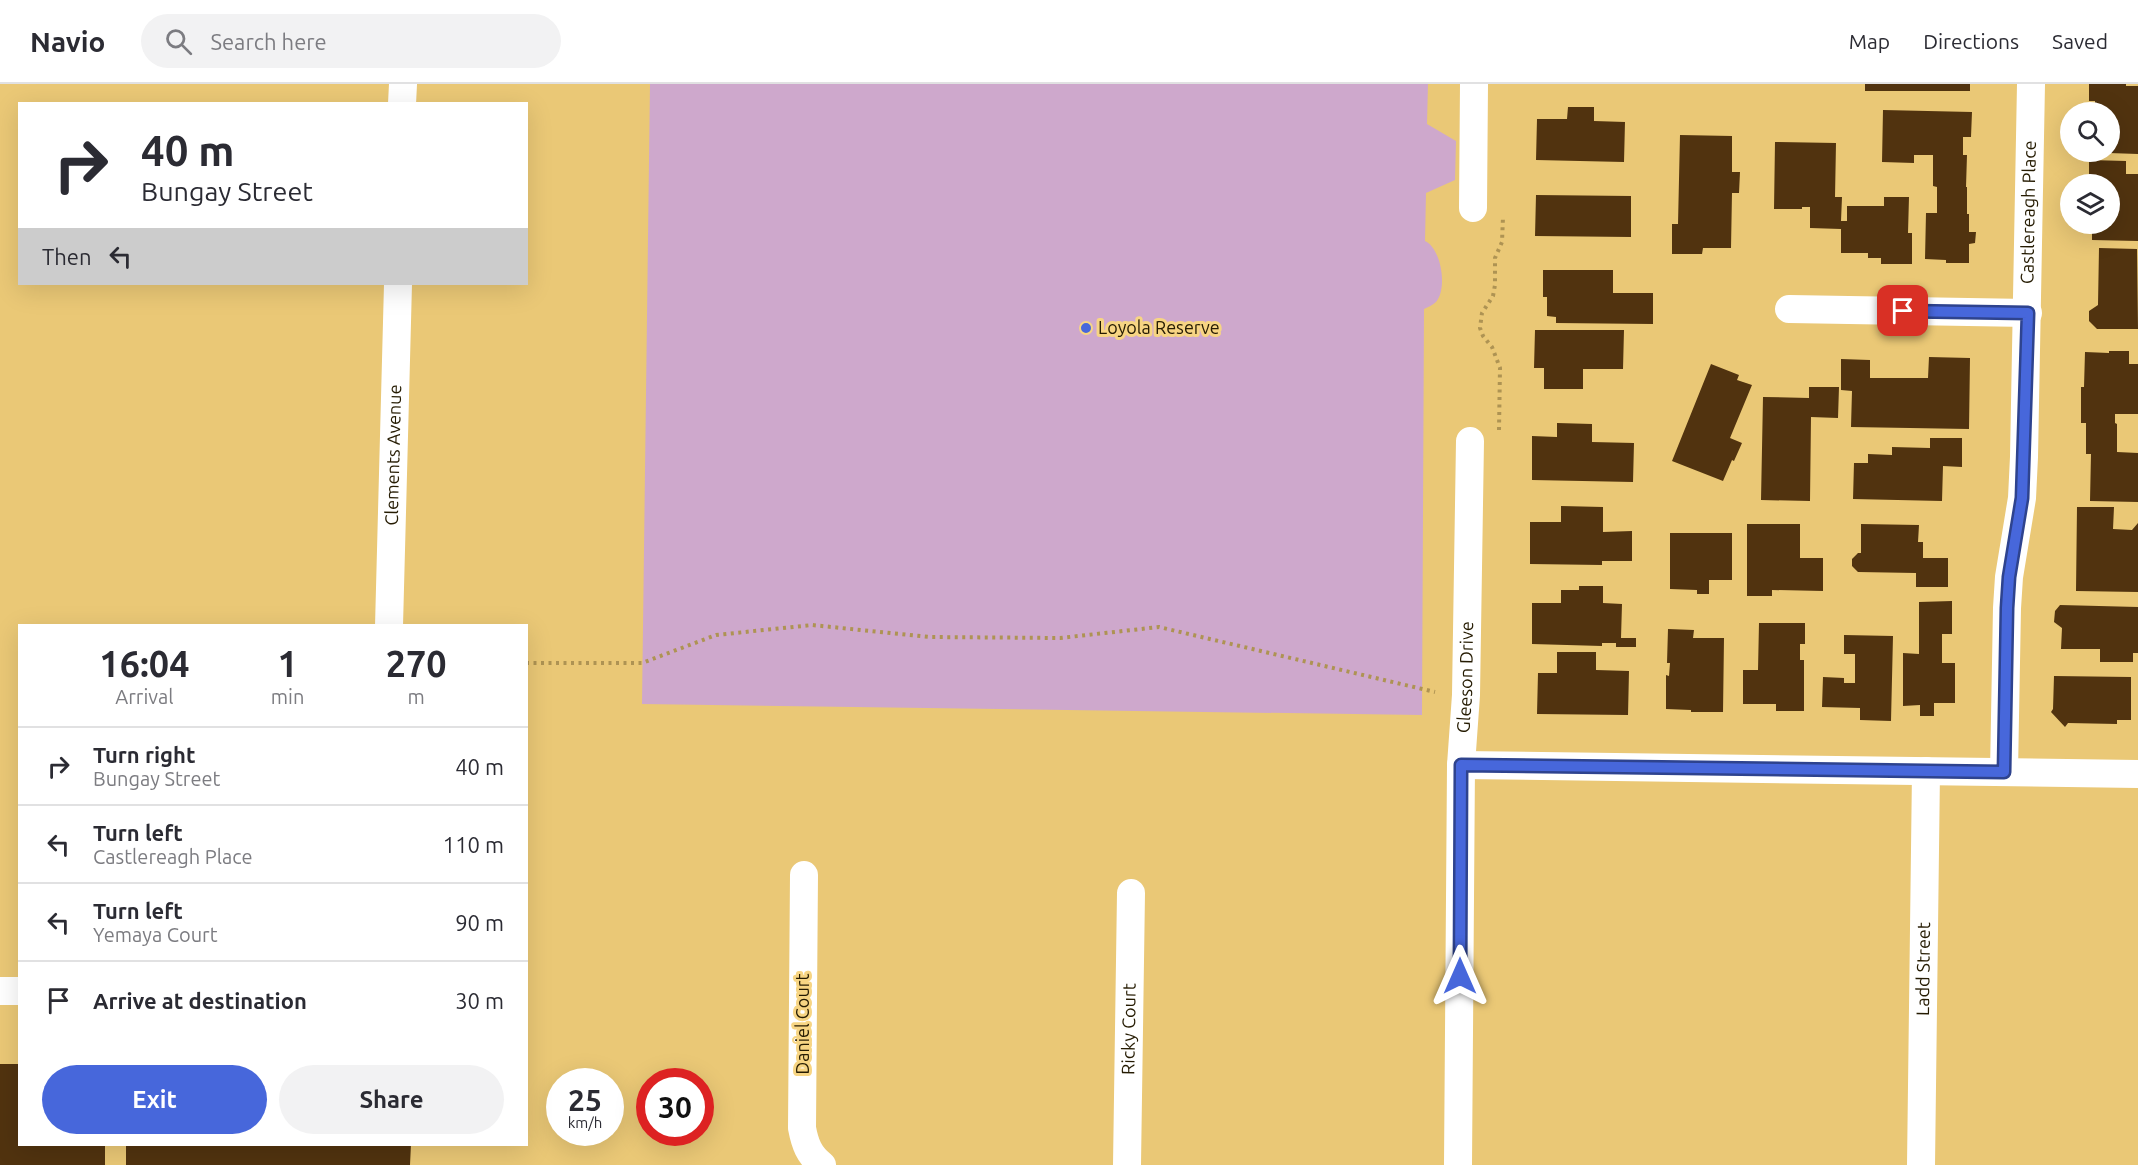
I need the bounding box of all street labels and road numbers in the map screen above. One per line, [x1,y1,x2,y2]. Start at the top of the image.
street label: Castlereagh Place [2016,140,2039,284]
street label: Clements Avenue [381,384,404,526]
street label: Gleeson Drive [1452,621,1476,734]
street label: Ladd Street [1912,922,1933,1016]
street label: Daniel Court [792,973,812,1075]
street label: Ricky Court [1117,983,1139,1075]

